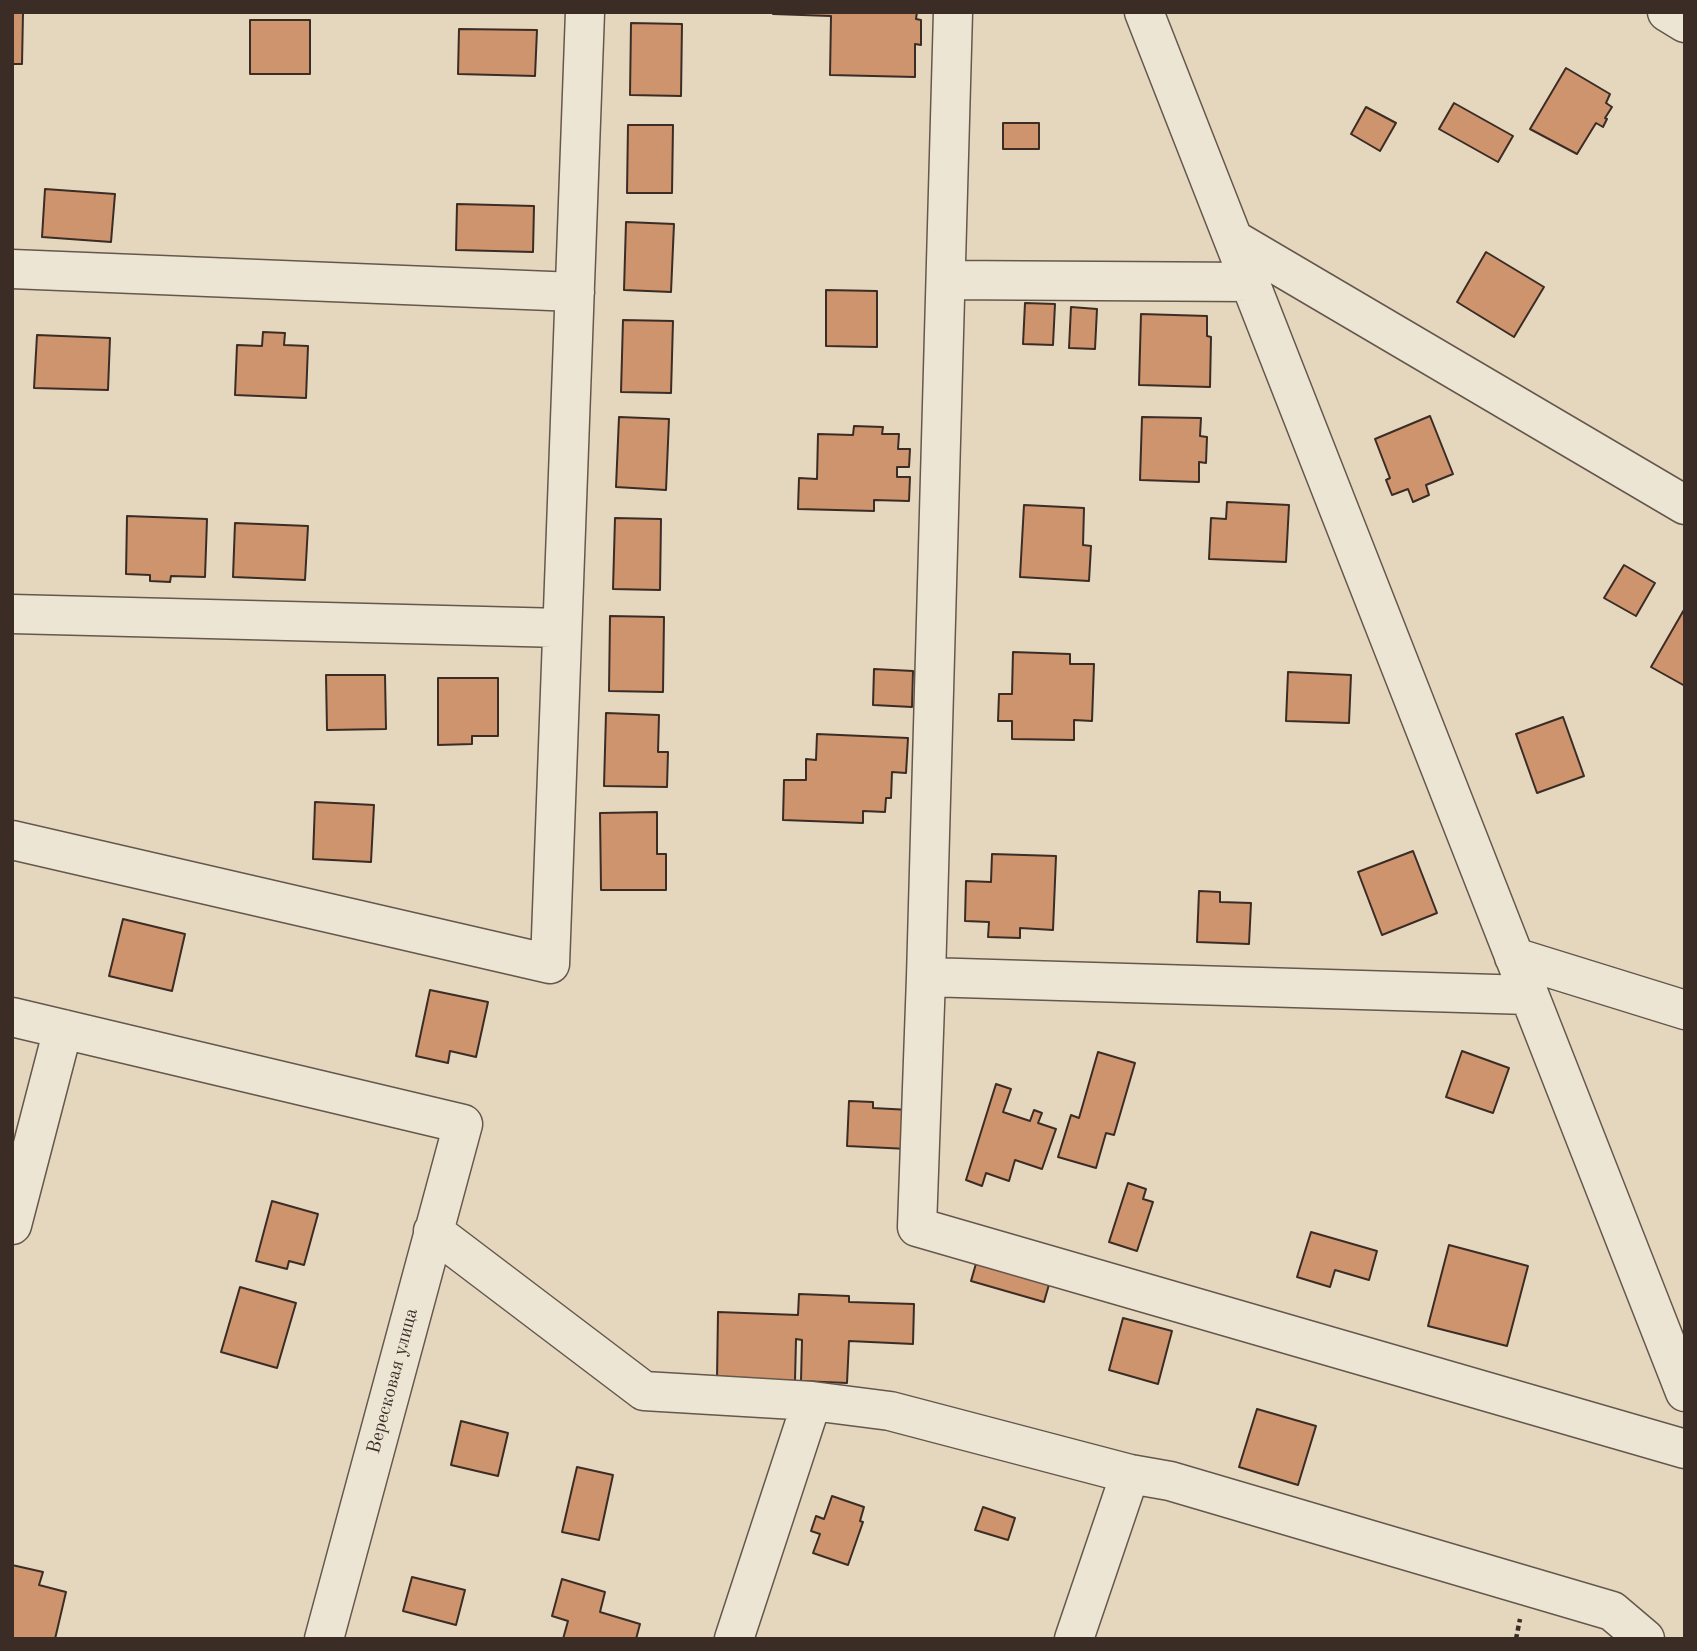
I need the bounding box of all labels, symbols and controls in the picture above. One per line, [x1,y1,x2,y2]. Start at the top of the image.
street label: Вересковая улица [363,1306,423,1456]

